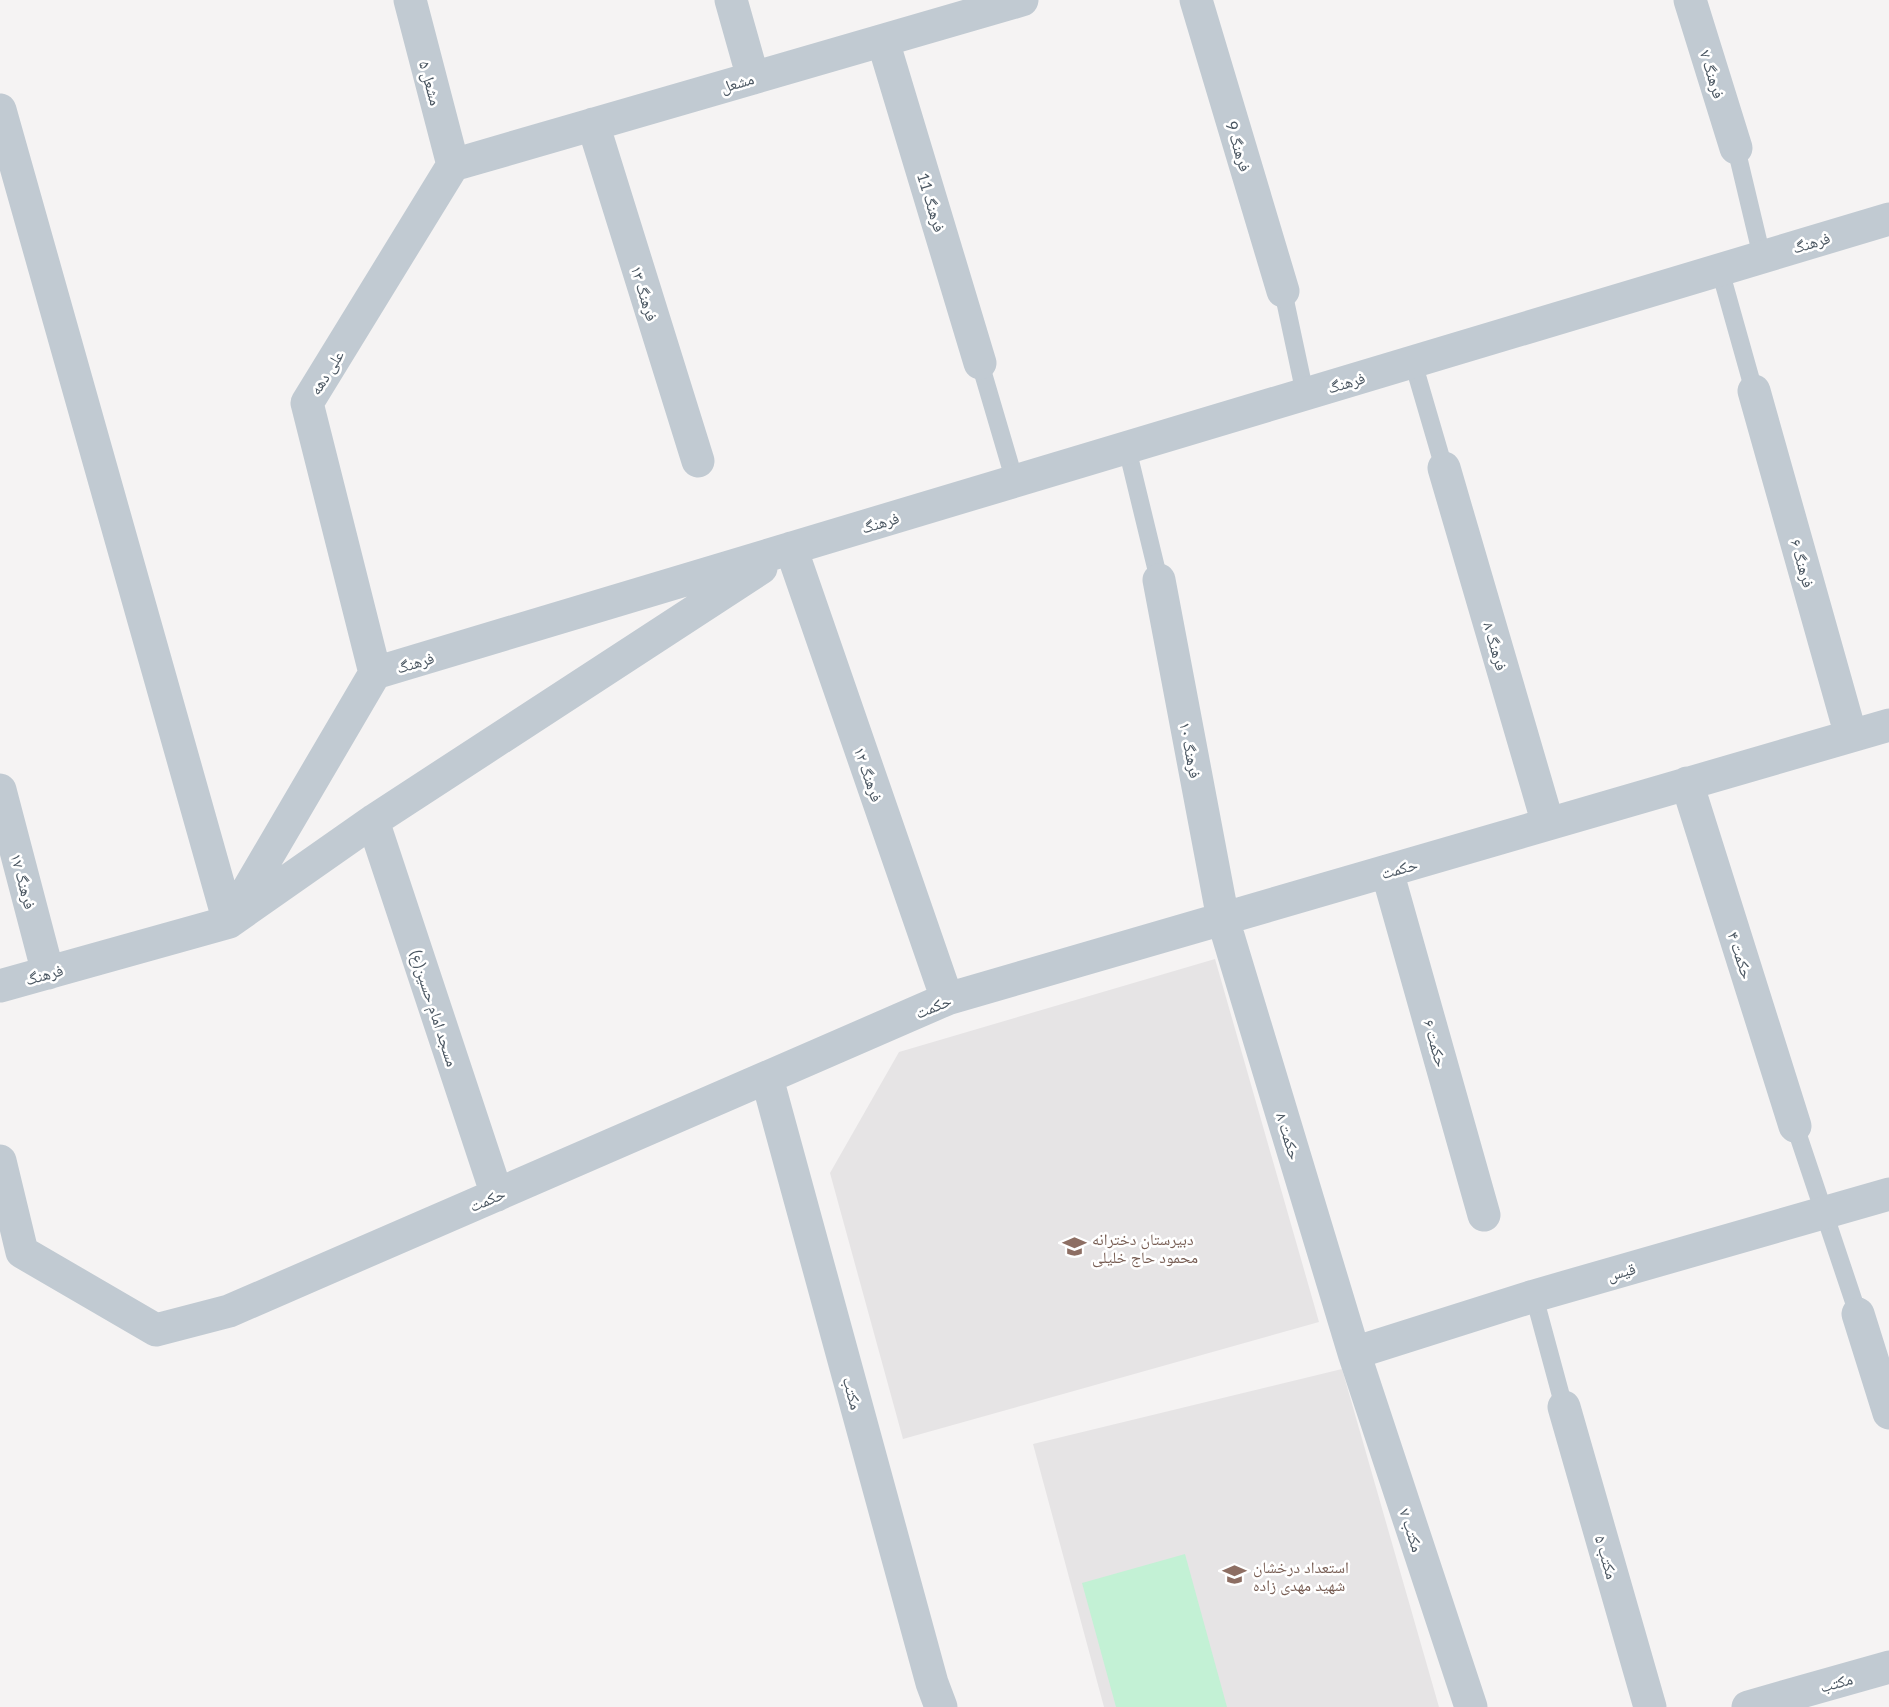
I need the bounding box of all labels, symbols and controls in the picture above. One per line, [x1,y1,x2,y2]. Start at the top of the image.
street label: فرهنگ ۷ [1696,47,1729,101]
street label: مشعل ۵ [414,59,446,108]
street label: مشعل [718,68,757,98]
street label: فرهنگ 9 [1221,118,1256,174]
street label: فرهنگ 11 [913,170,950,234]
street label: فرهنگ [1790,227,1832,258]
street label: فرهنگ ۱۳ [627,263,662,323]
street label: علی دهه [305,346,349,399]
street label: فرهنگ [1325,367,1367,398]
street label: فرهنگ [859,507,901,538]
street label: فرهنگ ۶ [1786,537,1819,590]
street label: فرهنگ ۸ [1479,620,1512,673]
street label: فرهنگ [394,647,436,678]
street label: فرهنگ ۱۰ [1175,720,1206,780]
street label: فرهنگ ۱۲ [850,744,887,804]
street label: فرهنگ ۱۷ [6,851,41,911]
street label: حکمت [1379,854,1419,882]
street label: حکمت ۴ [1724,929,1758,981]
street label: مسجد امام حسین(ع) [405,947,463,1069]
street label: فرهنگ [23,960,65,989]
street label: حکمت [912,990,954,1022]
street label: حکمت ۶ [1420,1017,1452,1069]
street label: حکمت ۸ [1273,1110,1305,1162]
street label: حکمت [466,1183,508,1215]
place label: دبيرستان دخترانه محمود حاج خلیلی [1092,1229,1198,1268]
school or university icon: دبيرستان دخترانه محمود حاج خلیلی [1061,1234,1087,1260]
street label: قیس [1605,1258,1638,1286]
street label: مکتب [839,1374,867,1412]
street label: مکتب ۷ [1396,1506,1428,1554]
street label: مکتب ۵ [1591,1533,1622,1581]
place label: استعداد درخشان شهید مهدی زاده [1253,1557,1349,1596]
school or university icon: استعداد درخشان شهید مهدی زاده [1222,1562,1248,1588]
street label: مکتب [1817,1668,1855,1696]

